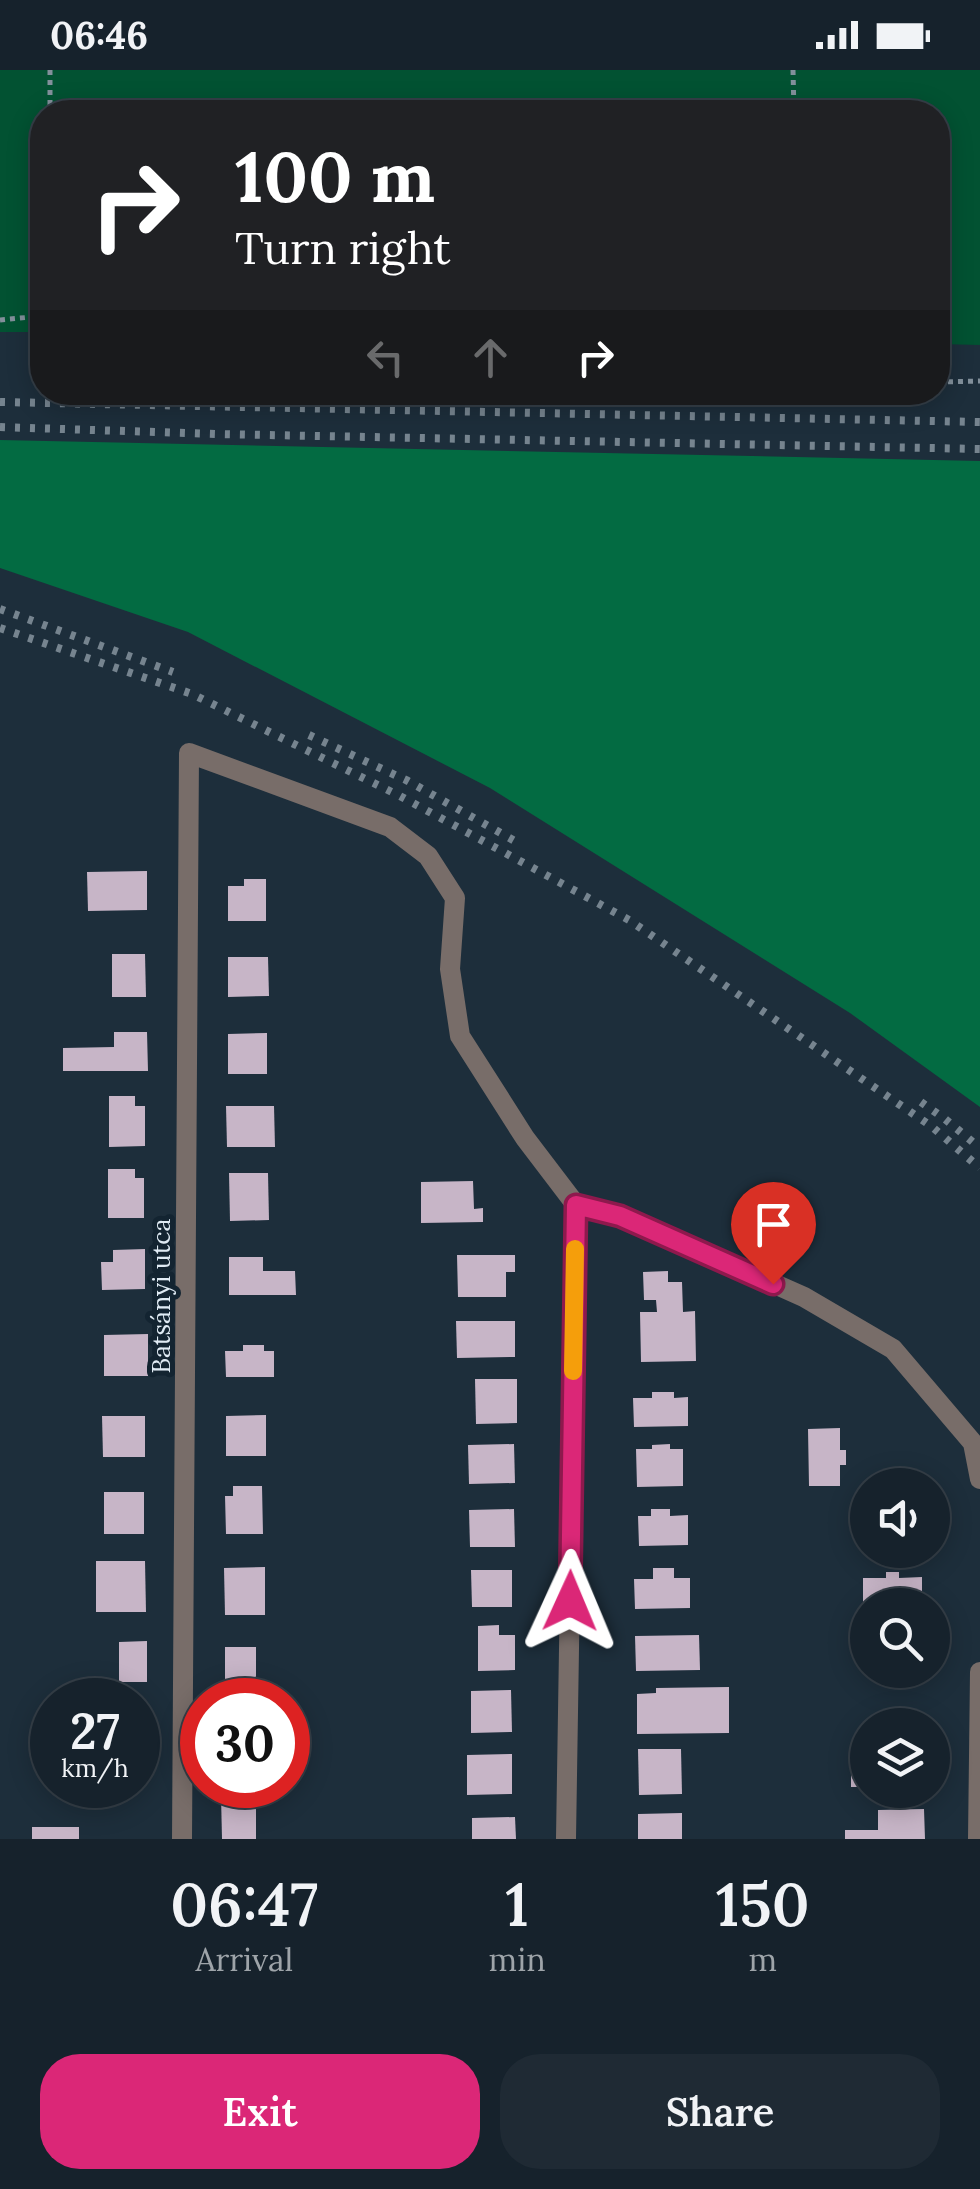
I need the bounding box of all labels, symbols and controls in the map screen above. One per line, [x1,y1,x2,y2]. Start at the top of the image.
text: 06:46 [50,11,148,59]
text: 100 m [235,132,435,221]
icon: right [70,140,200,270]
text: Turn right [235,219,451,276]
icon: left [358,330,413,385]
icon: ahead [463,330,518,385]
icon: right [568,330,623,385]
pin [731,1182,816,1285]
icon: arrive [746,1197,801,1252]
street label: Batsányi utca [145,1218,177,1373]
map controls [850,1468,950,1808]
button: sound [850,1468,950,1568]
position arrow [518,1549,622,1653]
button: search [850,1588,950,1688]
speed limit sign: 30 [180,1678,310,1808]
text: 27 [70,1699,120,1763]
button: layers [850,1708,950,1808]
text: km/h [61,1752,129,1784]
text: 06:47 [170,1866,318,1942]
text: 1 [505,1866,529,1942]
text: 150 [716,1866,810,1942]
text: Arrival [195,1939,293,1980]
text: min [489,1939,546,1980]
text: m [748,1939,777,1980]
button: Exit [40,2054,480,2169]
button: Share [500,2054,940,2169]

